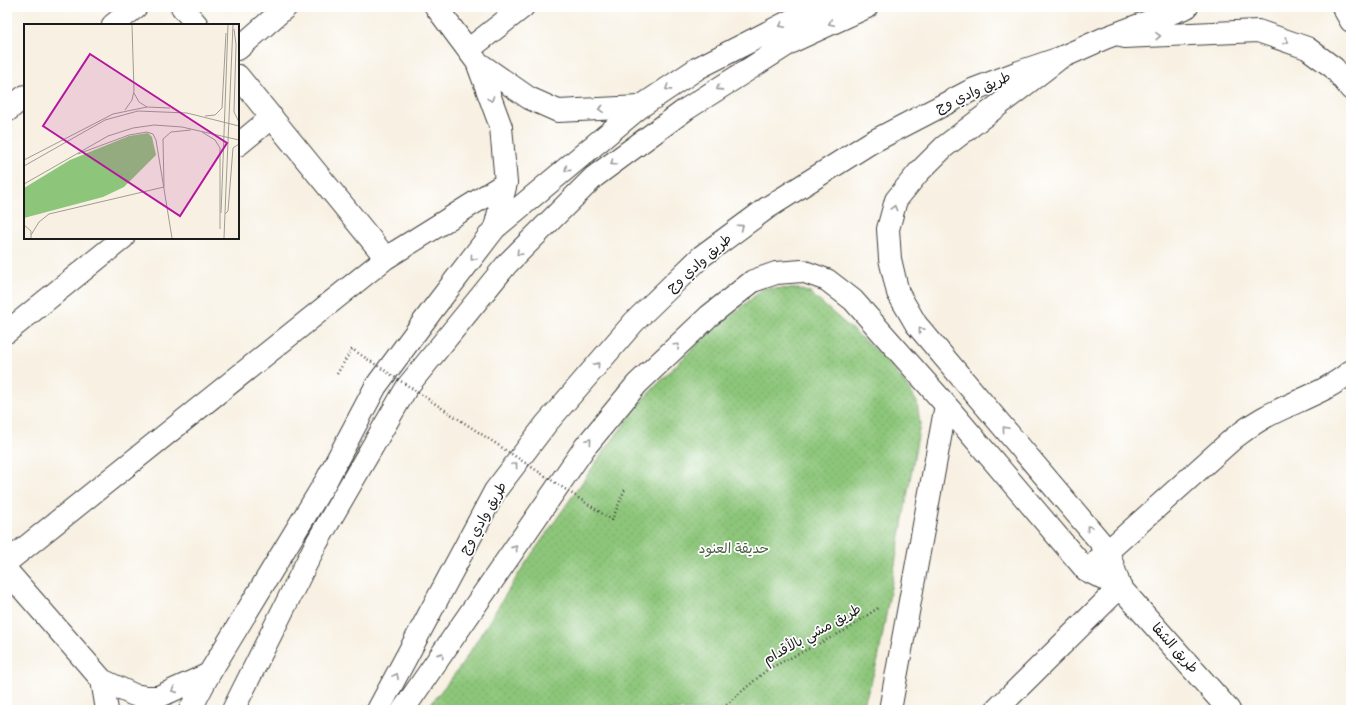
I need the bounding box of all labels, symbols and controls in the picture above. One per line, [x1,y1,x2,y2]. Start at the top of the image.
one-way arrow [828,18,835,26]
one-way arrow [779,20,786,28]
inset map [24,24,239,239]
one-way arrow [1155,31,1161,40]
one-way arrow [1282,36,1289,45]
street label: طريق وادي وج [933,68,1014,118]
one-way arrow [665,83,672,91]
one-way arrow [716,84,723,91]
one-way arrow [486,95,494,102]
one-way arrow [598,104,604,113]
one-way arrow [610,158,617,165]
one-way arrow [564,164,571,171]
one-way arrow [889,205,898,212]
one-way arrow [737,225,744,232]
street label: طريق وادي وج [663,230,736,297]
one-way arrow [516,248,524,256]
one-way arrow [470,253,477,260]
one-way arrow [918,327,926,335]
one-way arrow [672,343,680,351]
one-way arrow [593,362,600,369]
one-way arrow [1003,427,1010,434]
one-way arrow [585,439,592,446]
one-way arrow [510,463,517,470]
street label: طريق وادي وج [455,479,512,558]
one-way arrow [1087,526,1094,533]
park label: حديقة العنود [699,540,769,557]
one-way arrow [510,545,518,552]
street label: طريق مشي بالأقدام [760,599,866,671]
street label: طريق الشفا [1148,619,1202,677]
one-way arrow [436,652,444,659]
one-way arrow [391,672,399,680]
one-way arrow [170,685,178,693]

